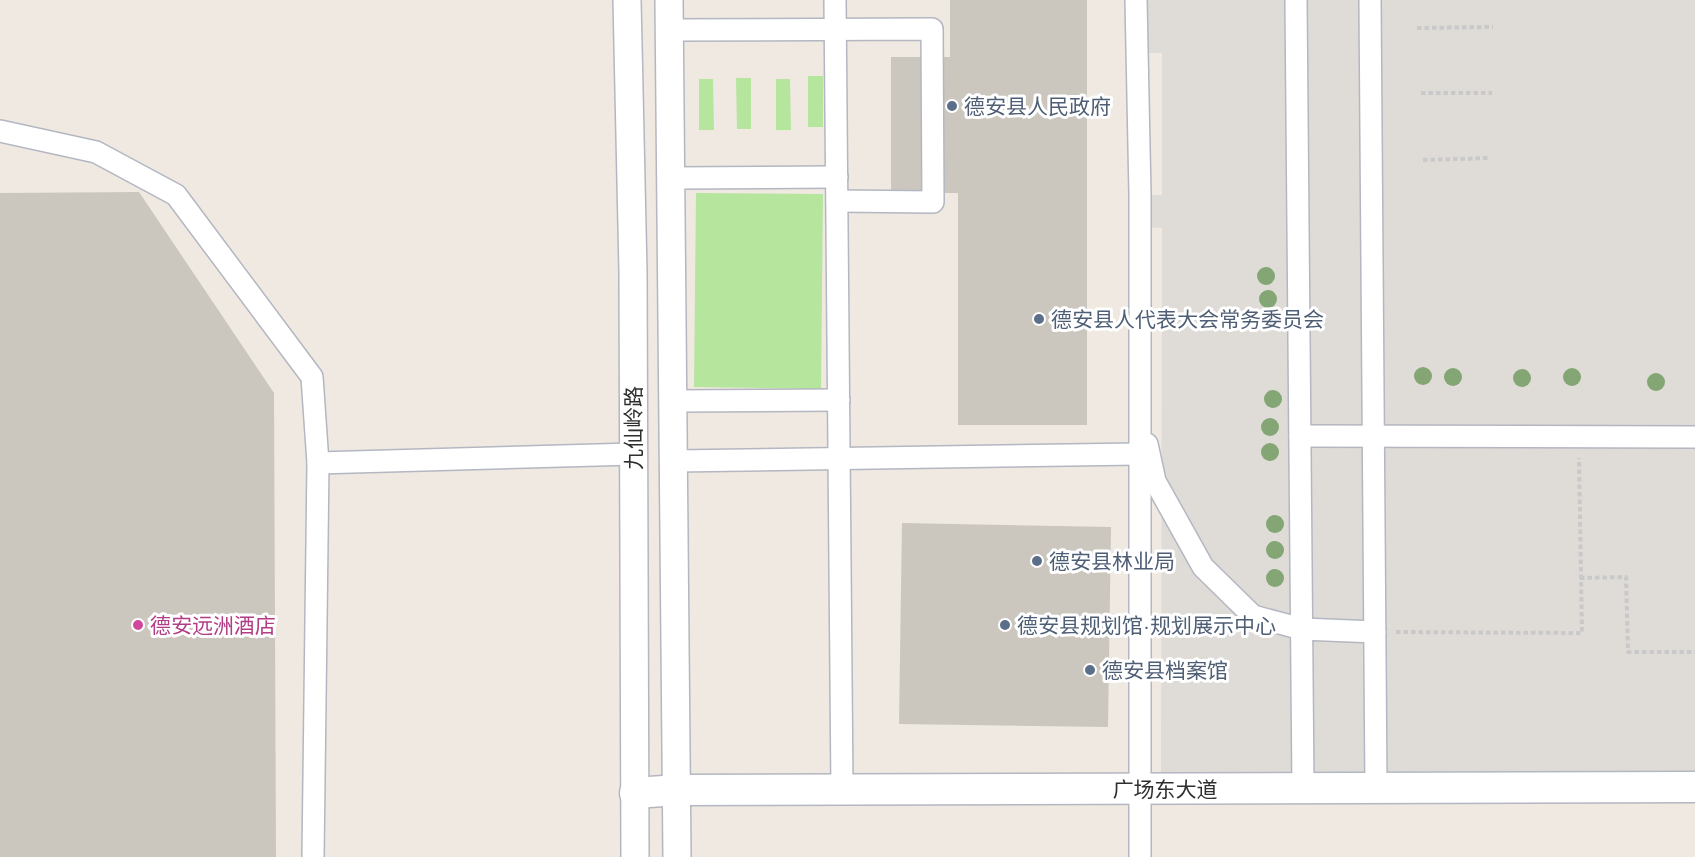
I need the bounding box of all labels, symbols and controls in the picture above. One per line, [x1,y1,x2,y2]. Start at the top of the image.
place label: 德安县人民政府 [964,95,1111,118]
marker: 德安县人民政府 [945,99,959,113]
place label: 德安县人代表大会常务委员会 [1051,308,1324,331]
marker: 德安县人代表大会常务委员会 [1032,312,1046,326]
street label: 九仙岭路 [622,386,645,470]
place label: 德安县林业局 [1049,550,1175,573]
marker: 德安县林业局 [1030,554,1044,568]
place label: 德安远洲酒店 [150,614,276,637]
place label: 德安县规划馆·规划展示中心 [1017,614,1276,637]
marker: 德安远洲酒店 [131,618,145,632]
marker: 德安县规划馆·规划展示中心 [998,618,1012,632]
place label: 德安县档案馆 [1102,659,1228,682]
marker: 德安县档案馆 [1083,663,1097,677]
street label: 广场东大道 [1113,778,1218,801]

